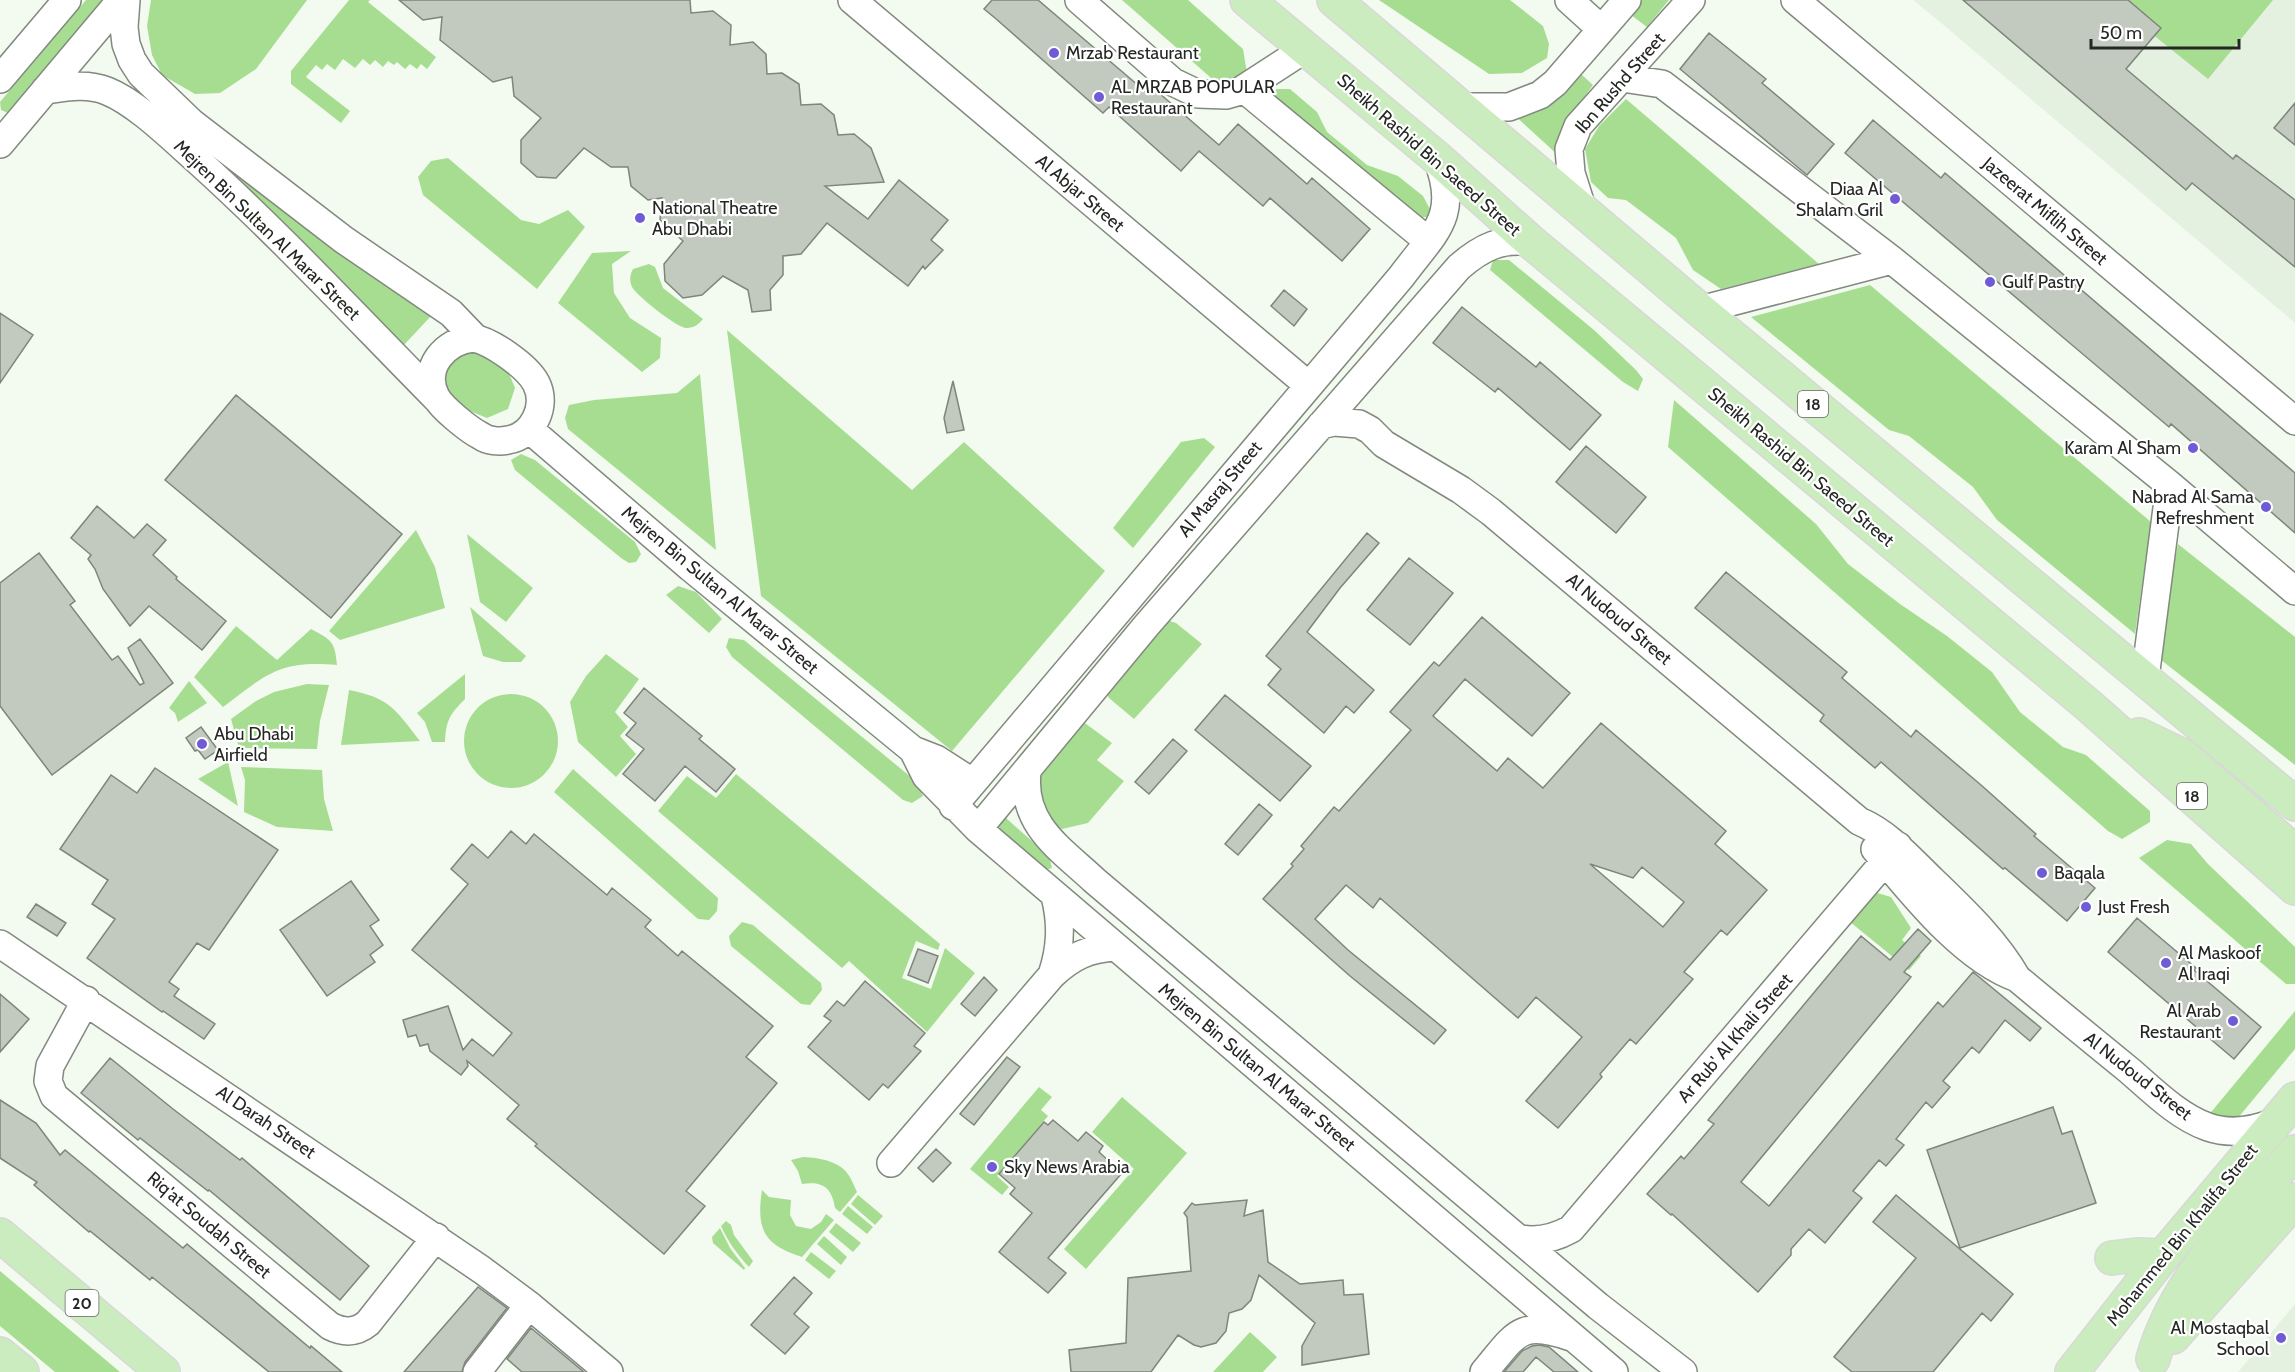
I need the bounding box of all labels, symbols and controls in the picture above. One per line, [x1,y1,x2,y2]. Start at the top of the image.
scale bar [2091,12,2240,50]
text: 50 m [2100,22,2142,44]
street label: Ibn Rushd Street [1570,28,1670,138]
place label: Mrzab Restaurant [1066,42,1199,64]
marker: Mrzab Restaurant [1047,46,1061,60]
street label: Sheikh Rashid Bin Saeed Street [1333,69,1525,241]
place label: AL MRZAB POPULAR Restaurant [1111,76,1275,119]
marker: AL MRZAB POPULAR Restaurant [1092,90,1106,104]
street label: Mejren Bin Sultan Al Marar Street [169,135,365,325]
street label: Al Abjar Street [1031,150,1129,236]
street label: Jazeerat Miflih Street [1977,152,2112,270]
place label: Diaa Al Shalam Gril [1796,178,1884,221]
marker: Diaa Al Shalam Gril [1888,192,1902,206]
place label: National Theatre Abu Dhabi [652,197,777,240]
marker: National Theatre Abu Dhabi [633,211,647,225]
place label: Gulf Pastry [2002,271,2085,293]
marker: Gulf Pastry [1983,275,1997,289]
street label: Sheikh Rashid Bin Saeed Street [1704,383,1898,551]
road number: 18 [1798,391,1828,417]
street label: Al Masraj Street [1174,437,1266,541]
place label: Karam Al Sham [2064,437,2181,459]
marker: Karam Al Sham [2186,441,2200,455]
place label: Nabrad Al Sama Refreshment [2132,486,2254,529]
marker: Nabrad Al Sama Refreshment [2259,500,2273,514]
street label: Mejren Bin Sultan Al Marar Street [617,501,823,679]
street label: Al Nudoud Street [1562,569,1676,669]
place label: Abu Dhabi Airfield [214,723,294,766]
marker: Abu Dhabi Airfield [195,737,209,751]
road number: 18 [2177,783,2207,809]
place label: Baqala [2054,862,2105,884]
marker: Baqala [2035,866,2049,880]
place label: Just Fresh [2097,896,2170,918]
marker: Just Fresh [2079,900,2093,914]
place label: Al Maskoof Al Iraqi [2178,942,2261,985]
marker: Al Maskoof Al Iraqi [2159,956,2173,970]
street label: Ar Rub' Al Khali Street [1673,969,1797,1107]
street label: Mejren Bin Sultan Al Marar Street [1154,978,1360,1156]
place label: Al Arab Restaurant [2139,1000,2221,1043]
marker: Al Arab Restaurant [2226,1014,2240,1028]
street label: Al Nudoud Street [2080,1027,2196,1125]
street label: Al Darah Street [212,1081,320,1163]
street label: Mohammed Bin Khalifa Street [2102,1140,2262,1330]
place label: Sky News Arabia [1004,1156,1130,1178]
marker: Sky News Arabia [985,1160,999,1174]
street label: Riq'at Soudah Street [143,1167,275,1283]
road number: 20 [66,1290,98,1316]
place label: Al Mostaqbal School [2170,1317,2270,1360]
marker: Al Mostaqbal School [2274,1331,2288,1345]

